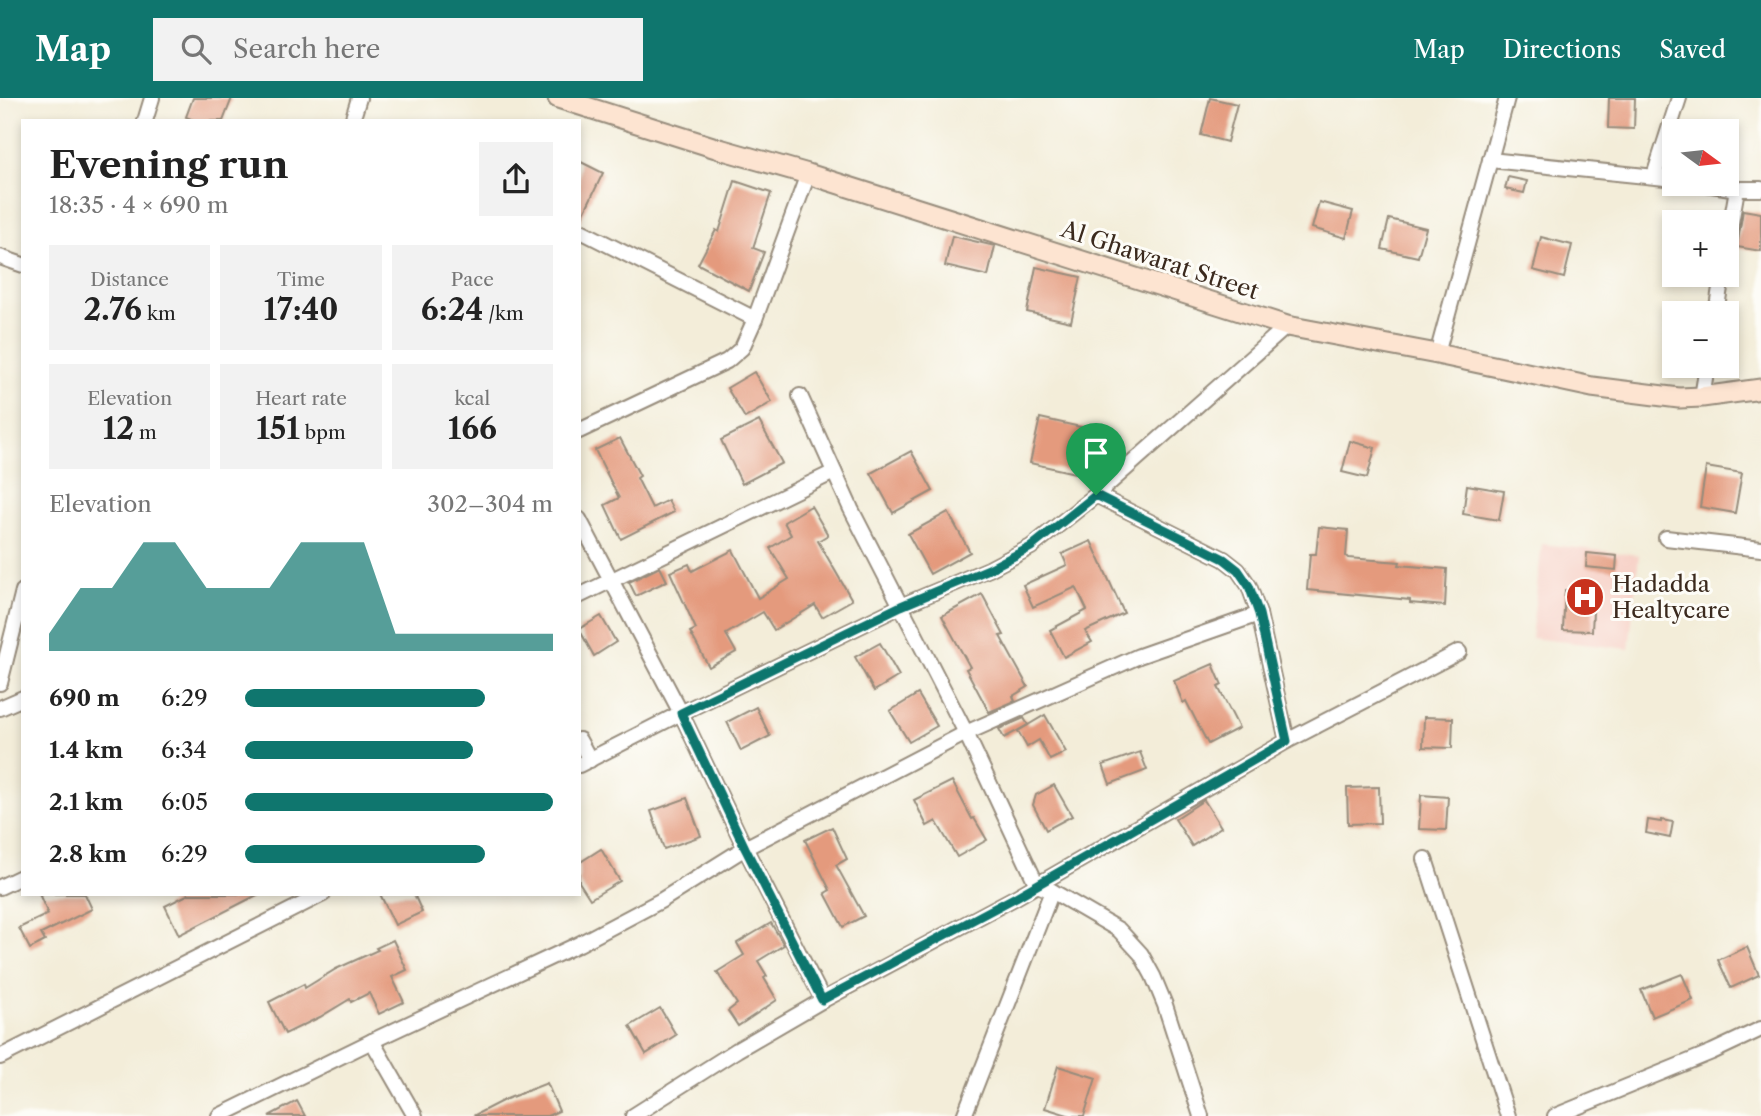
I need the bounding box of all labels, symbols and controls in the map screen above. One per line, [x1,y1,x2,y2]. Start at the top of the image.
search box [153,18,643,81]
text: Map [35,29,111,70]
icon: search [177,30,215,68]
text: Search here [233,33,380,65]
text: Map [1413,35,1465,64]
text: Directions [1503,35,1621,64]
text: Saved [1659,35,1726,64]
north arrow [1662,119,1740,196]
map controls [1662,119,1739,378]
text: Evening run [49,141,289,188]
button: share [479,142,553,216]
text: 18:35 · 4 × 690 m [49,191,228,219]
button: + [1662,210,1739,287]
street label: Al Ghawarat Street [1057,215,1262,305]
text: Distance [90,268,169,291]
text: Time [277,268,325,291]
text: Pace [451,268,494,291]
text: 2.76 [84,291,142,328]
text: 17:40 [264,291,338,328]
text: 6:24 [421,291,483,328]
button: − [1662,301,1739,378]
text: km [142,302,176,325]
text: /km [483,302,524,325]
text: Elevation [87,387,172,410]
text: Heart rate [255,387,347,410]
text: kcal [454,387,490,410]
text: 12 [103,410,134,447]
text: 151 [256,410,300,447]
text: 166 [448,410,497,447]
text: m [134,421,157,444]
text: bpm [300,421,346,444]
pin [1066,423,1126,495]
icon: arrive [1077,434,1115,472]
text: Elevation [49,490,152,518]
text: 302–304 m [427,490,553,518]
place label: Hadadda Healtycare [1612,570,1730,624]
hospital icon: Hadadda Healtycare [1564,576,1606,618]
text: 690 m [49,684,120,712]
text: 6:29 [161,684,208,712]
text: 1.4 km [49,736,123,764]
text: 6:34 [161,736,207,764]
text: 2.1 km [49,788,123,816]
text: 6:05 [161,788,208,816]
text: 2.8 km [49,840,127,868]
text: 6:29 [161,840,208,868]

